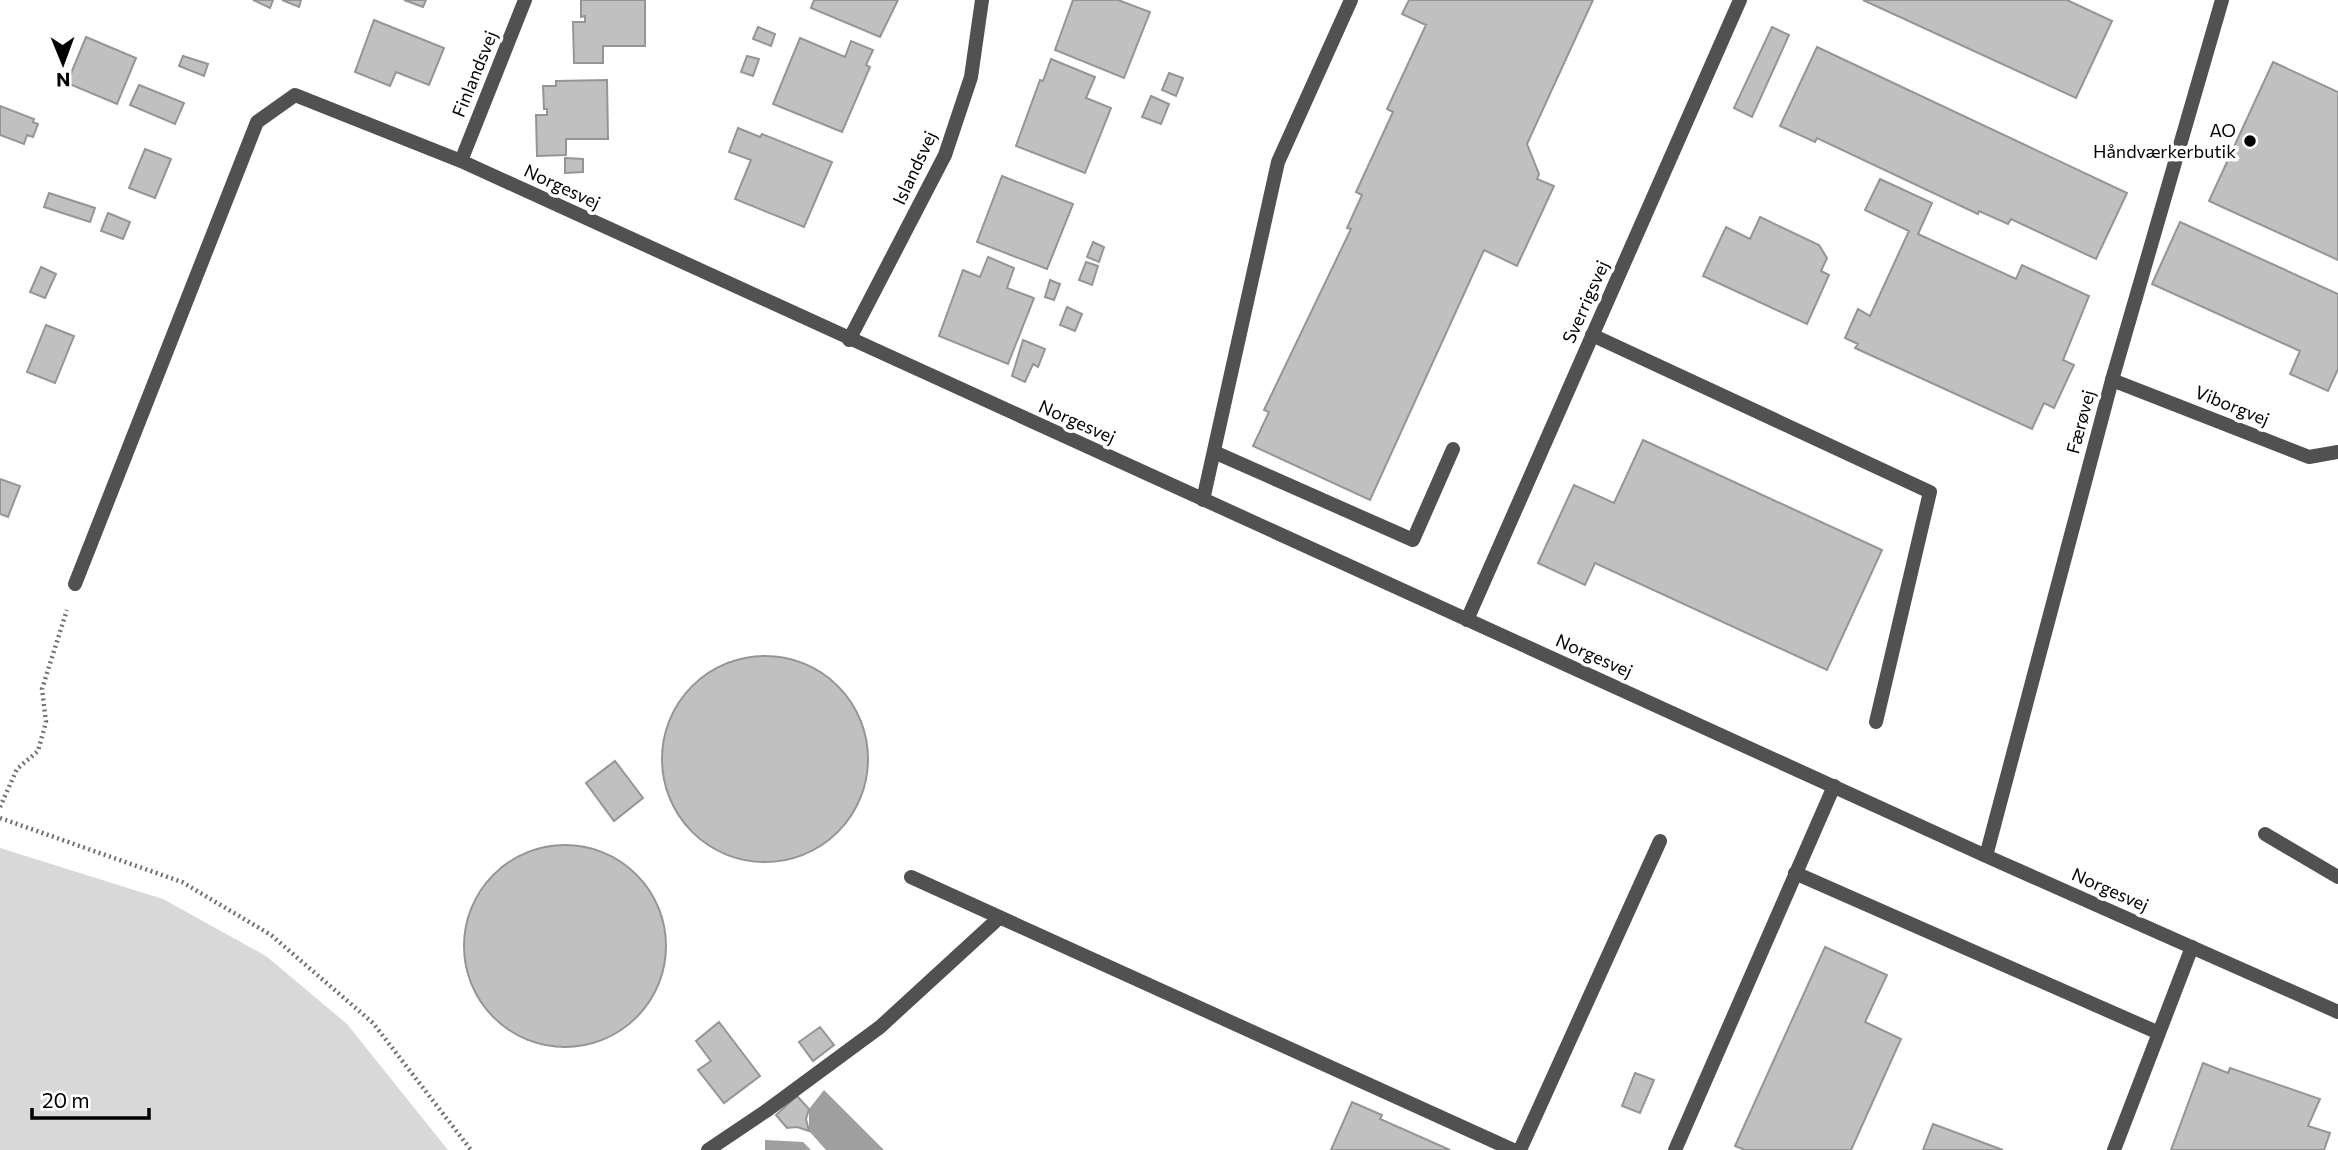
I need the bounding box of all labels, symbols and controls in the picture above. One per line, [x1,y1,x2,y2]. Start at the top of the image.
street label: Finlandsvej [447,27,501,120]
north arrow [28,28,98,98]
text: N [56,69,71,92]
place label: AO Håndværkerbutik [2093,119,2236,162]
street label: Islandsvej [887,127,941,208]
marker: AO Håndværkerbutik [2242,133,2258,149]
street label: Norgesvej [521,159,604,213]
street label: Sverrigsvej [1557,257,1613,346]
street label: Viborgvej [2192,380,2273,430]
street label: Færøvej [2061,388,2099,456]
street label: Norgesvej [1036,394,1119,448]
street label: Norgesvej [1553,628,1636,682]
street label: Norgesvej [2069,862,2152,916]
scale bar [32,1076,149,1120]
text: 20 m [42,1087,90,1112]

